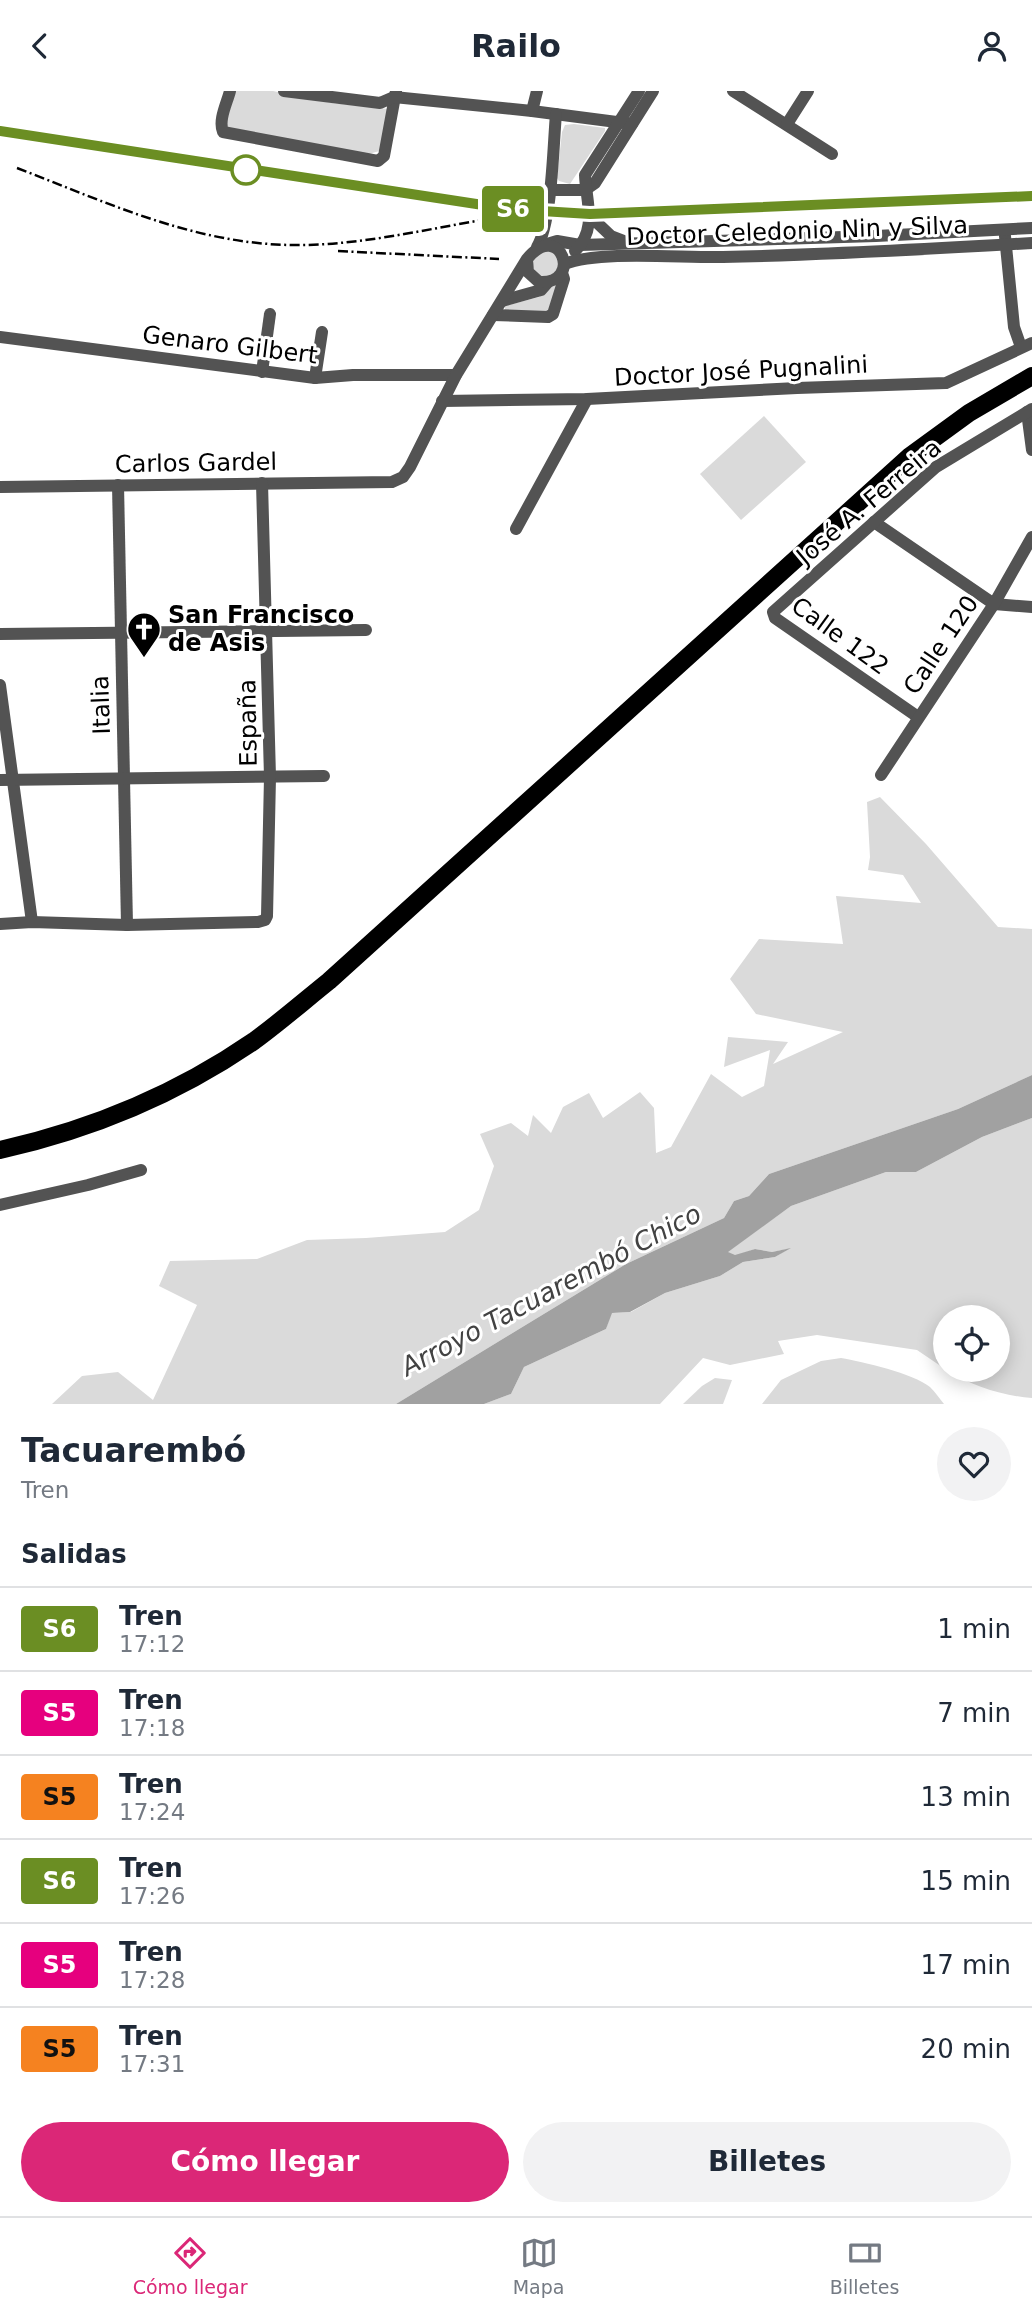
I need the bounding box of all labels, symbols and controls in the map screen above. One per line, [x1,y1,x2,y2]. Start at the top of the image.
icon: back [21,27,59,65]
text: Railo [471,27,561,65]
icon: person [973,27,1011,65]
unlabelled marker [231,155,261,185]
line badge: S6 [482,186,544,232]
text: S6 [496,195,530,223]
street label: Doctor Celedonio Nin y Silva [626,211,968,251]
street label: Genaro Gilbert [141,320,319,370]
street label: Doctor José Pugnalini [613,350,869,392]
street label: José A. Ferreira [790,433,947,572]
street label: Carlos Gardel [115,448,277,478]
street label: Calle 120 [898,590,984,700]
street label: Calle 122 [786,591,894,681]
place label: San Francisco de Asis [168,601,354,657]
church icon: San Francisco de Asis [125,610,163,659]
street label: Italia [86,675,116,735]
street label: España [233,679,263,767]
water label: Arroyo Tacuarembó Chico [394,1198,706,1383]
map controls [933,1305,1010,1382]
button: locate [933,1305,1010,1382]
button: heart [937,1427,1011,1501]
text: Tacuarembó [21,1431,246,1470]
text: Tren [21,1477,69,1503]
text: Salidas [21,1539,127,1569]
text: Tren [119,1601,183,1631]
text: 1 min [937,1614,1011,1644]
text: S6 [43,1615,76,1643]
text: 17:12 [119,1631,185,1657]
text: Tren [119,1685,183,1715]
text: 7 min [937,1698,1011,1728]
text: S5 [43,1699,76,1727]
text: 17:18 [119,1715,185,1741]
text: Tren [119,1769,183,1799]
text: 13 min [921,1782,1011,1812]
text: S5 [43,1783,76,1811]
text: 17:24 [119,1799,185,1825]
text: Tren [119,1853,183,1883]
text: 15 min [921,1866,1011,1896]
text: S6 [43,1867,76,1895]
text: 17:26 [119,1883,185,1909]
text: Tren [119,1937,183,1967]
text: 17 min [921,1950,1011,1980]
text: S5 [43,1951,76,1979]
text: 17:28 [119,1967,185,1993]
text: Tren [119,2021,183,2051]
text: 20 min [921,2034,1011,2064]
text: S5 [43,2035,76,2063]
text: 17:31 [119,2051,185,2077]
button: Cómo llegar [21,2122,509,2202]
button: Billetes [523,2122,1011,2202]
tab: Cómo llegar [133,2234,247,2298]
tab: Mapa [513,2234,564,2298]
tab: Billetes [830,2234,899,2298]

